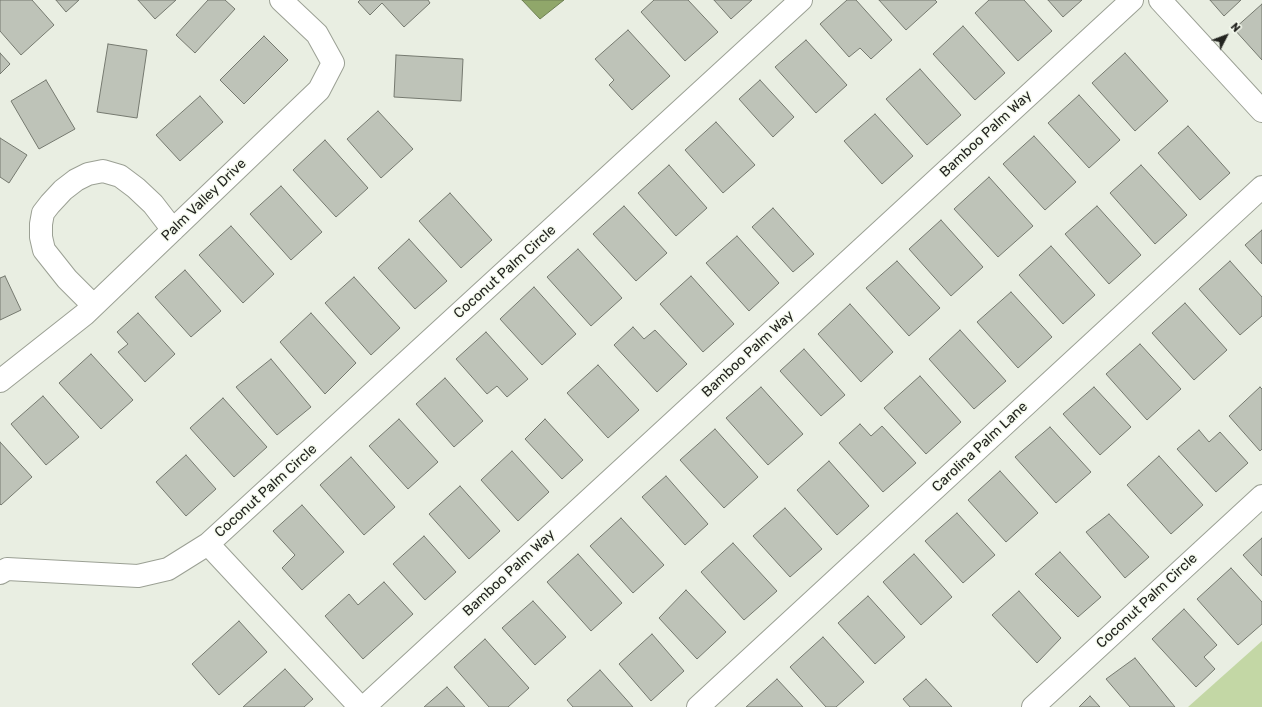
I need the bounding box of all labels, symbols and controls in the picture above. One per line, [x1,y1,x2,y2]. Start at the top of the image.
north arrow [1206,16,1246,56]
text: N [1228,20,1243,35]
street label: Bamboo Palm Way [937,87,1035,181]
street label: Palm Valley Drive [158,155,250,245]
street label: Coconut Palm Circle [450,222,560,322]
street label: Bamboo Palm Way [699,307,797,401]
street label: Carolina Palm Lane [929,398,1031,496]
street label: Coconut Palm Circle [211,441,321,541]
street label: Bamboo Palm Way [460,526,558,620]
street label: Coconut Palm Circle [1093,550,1201,652]

